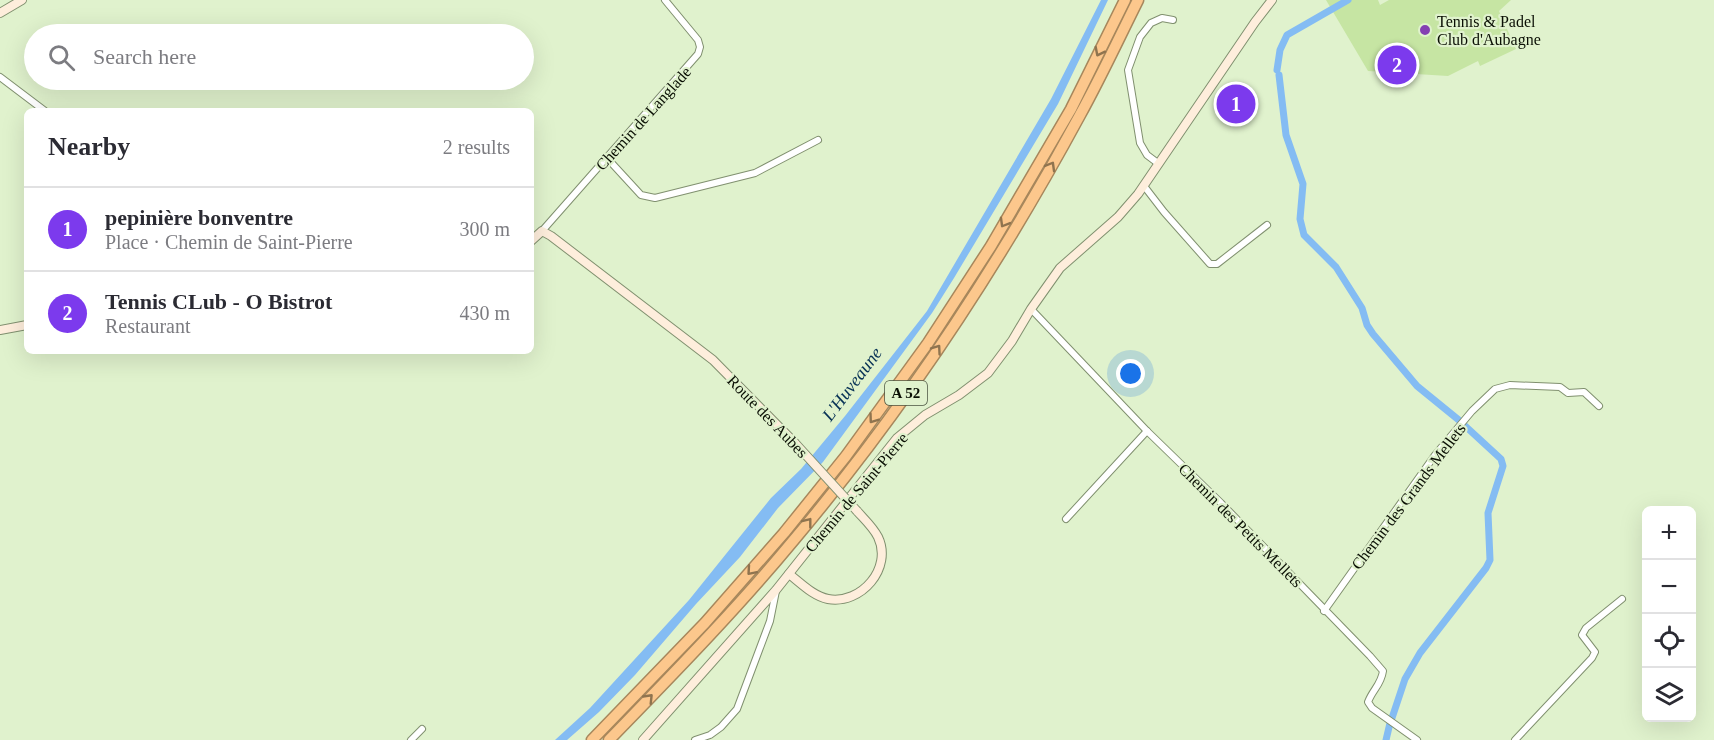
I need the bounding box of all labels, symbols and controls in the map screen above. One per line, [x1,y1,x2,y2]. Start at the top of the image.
place label: Tennis & Padel Club d'Aubagne [1437,13,1541,49]
marker: Tennis & Padel Club d'Aubagne [1418,23,1432,37]
search box [24,24,534,90]
icon: search [45,41,78,74]
pin: 2 [1378,42,1416,88]
text: Search here [93,44,196,69]
one-way arrow [1095,46,1107,57]
street label: Chemin de Langlade [592,63,695,174]
pin: 1 [1216,82,1256,126]
text: Nearby [48,132,130,161]
text: 2 results [443,136,510,158]
one-way arrow [1044,161,1055,172]
text: pepinière bonventre [105,205,293,230]
one-way arrow [1000,216,1012,227]
text: 1 [63,218,73,240]
text: 300 m [459,218,510,240]
text: Place · Chemin de Saint-Pierre [105,231,353,253]
text: Tennis CLub - O Bistrot [105,289,332,314]
text: 2 [63,302,73,324]
text: 430 m [459,302,510,324]
text: Restaurant [105,315,191,337]
water label: L'Huveaune [817,343,886,425]
one-way arrow [930,345,941,356]
your location [1116,359,1145,388]
street label: Route des Aubes [724,372,811,461]
road number: A 52 [885,381,927,405]
one-way arrow [869,413,880,424]
street label: Chemin des Grands Mellets [1348,420,1469,573]
street label: Chemin de Saint-Pierre [802,429,911,555]
street label: Chemin des Petits Mellets [1175,460,1306,591]
map controls [1642,506,1696,722]
button: + [1642,506,1696,560]
one-way arrow [801,518,812,529]
button: − [1642,560,1696,614]
one-way arrow [747,565,758,575]
button: locate [1642,614,1696,668]
button: layers [1642,668,1696,722]
one-way arrow [642,694,653,705]

